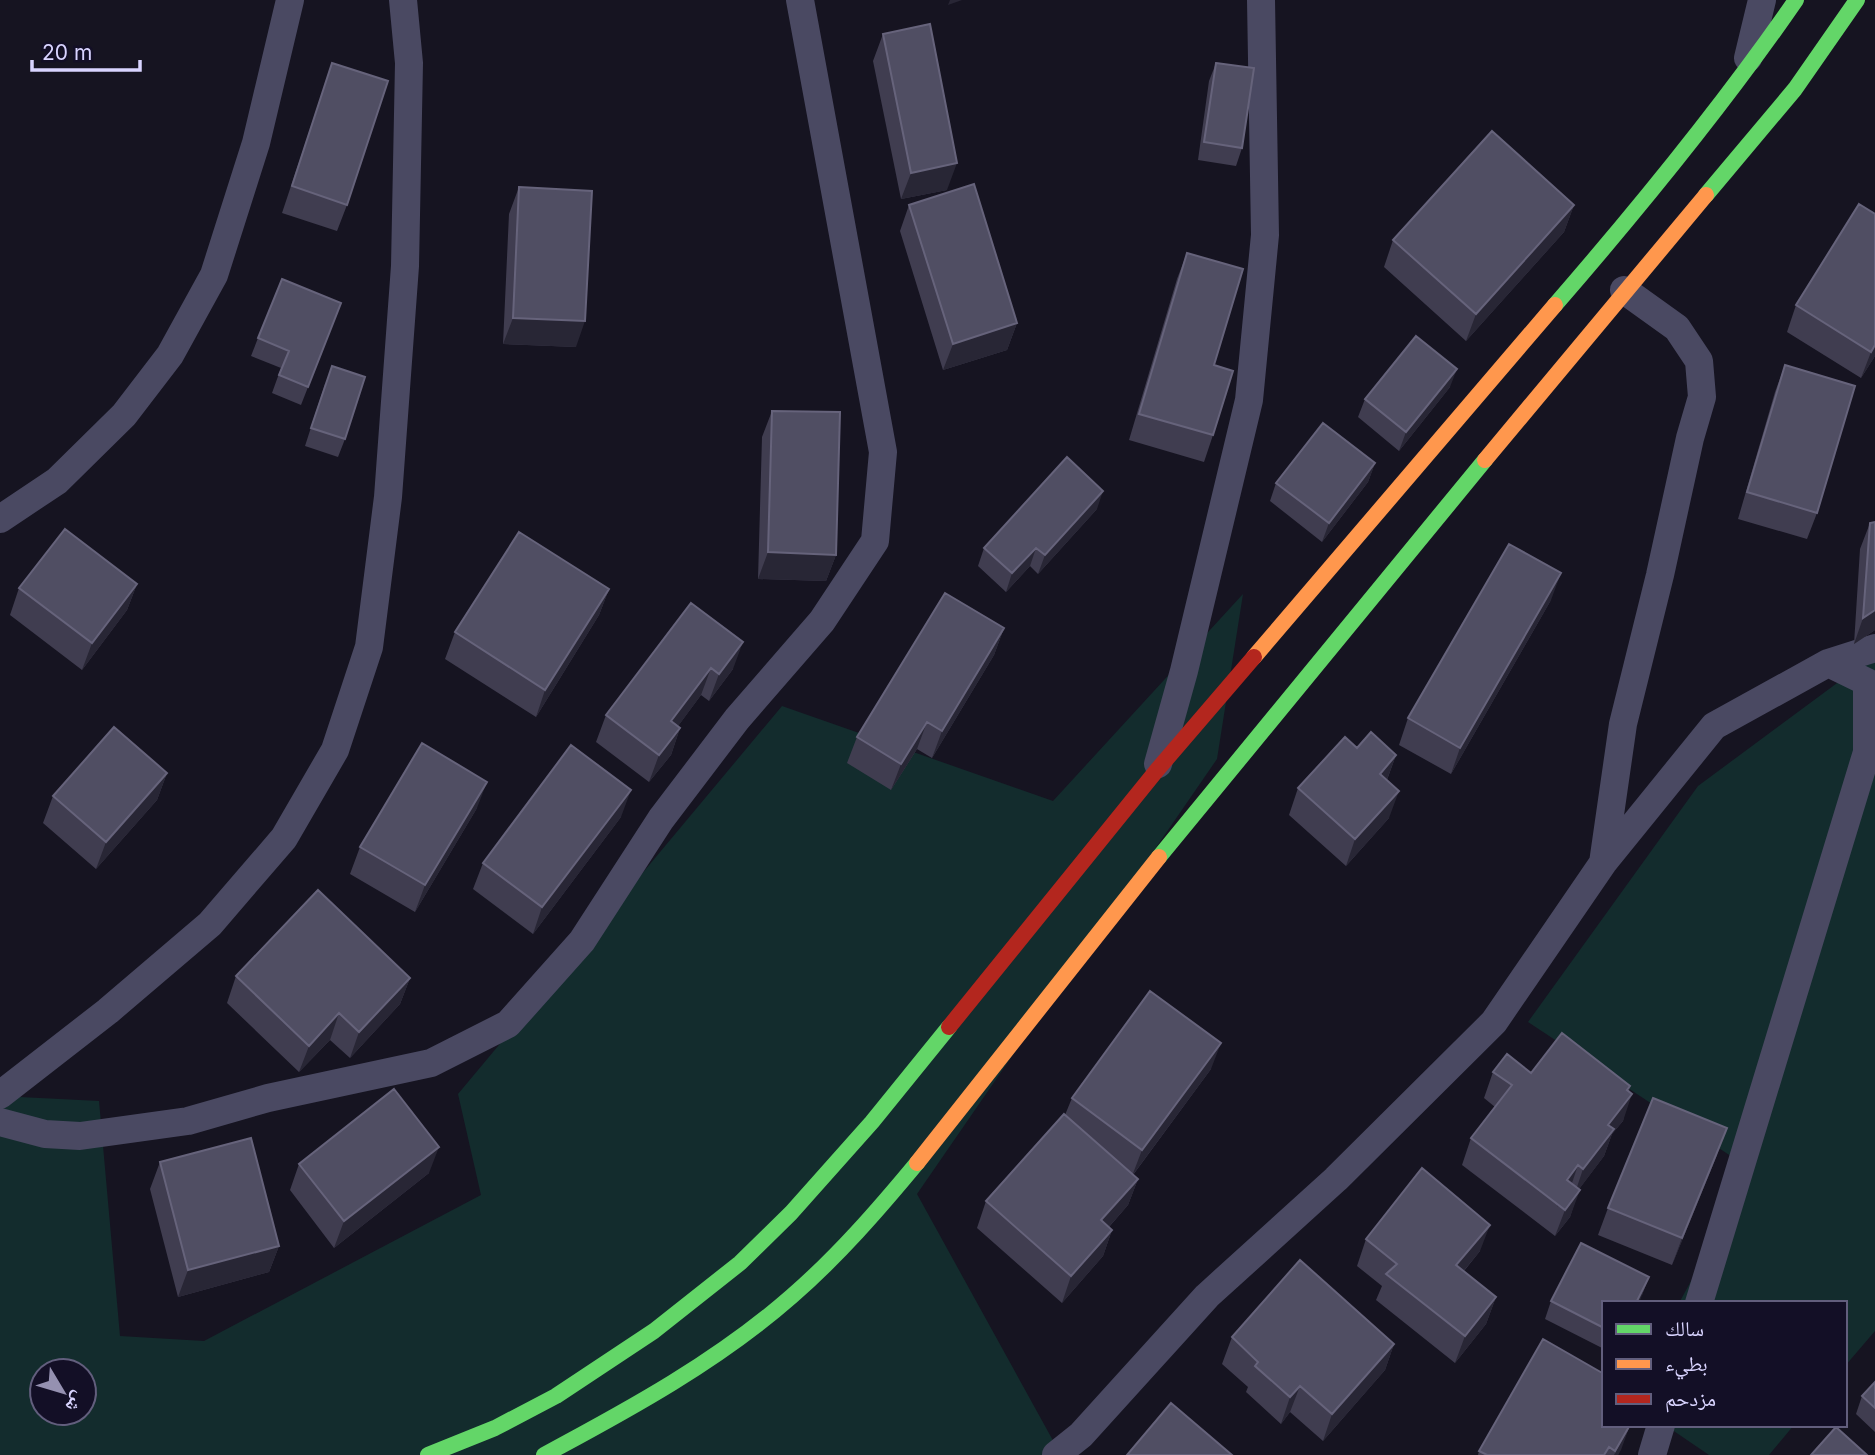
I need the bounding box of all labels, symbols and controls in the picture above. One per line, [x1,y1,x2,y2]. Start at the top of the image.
scale bar [32,28,140,72]
text: 20 m [42,40,92,65]
legend [1602,1301,1847,1427]
text: سالك [1665,1316,1704,1341]
text: بطيء [1665,1351,1708,1380]
north arrow [28,1357,98,1427]
text: مزدحم [1665,1386,1716,1413]
text: ش [61,1387,91,1417]

